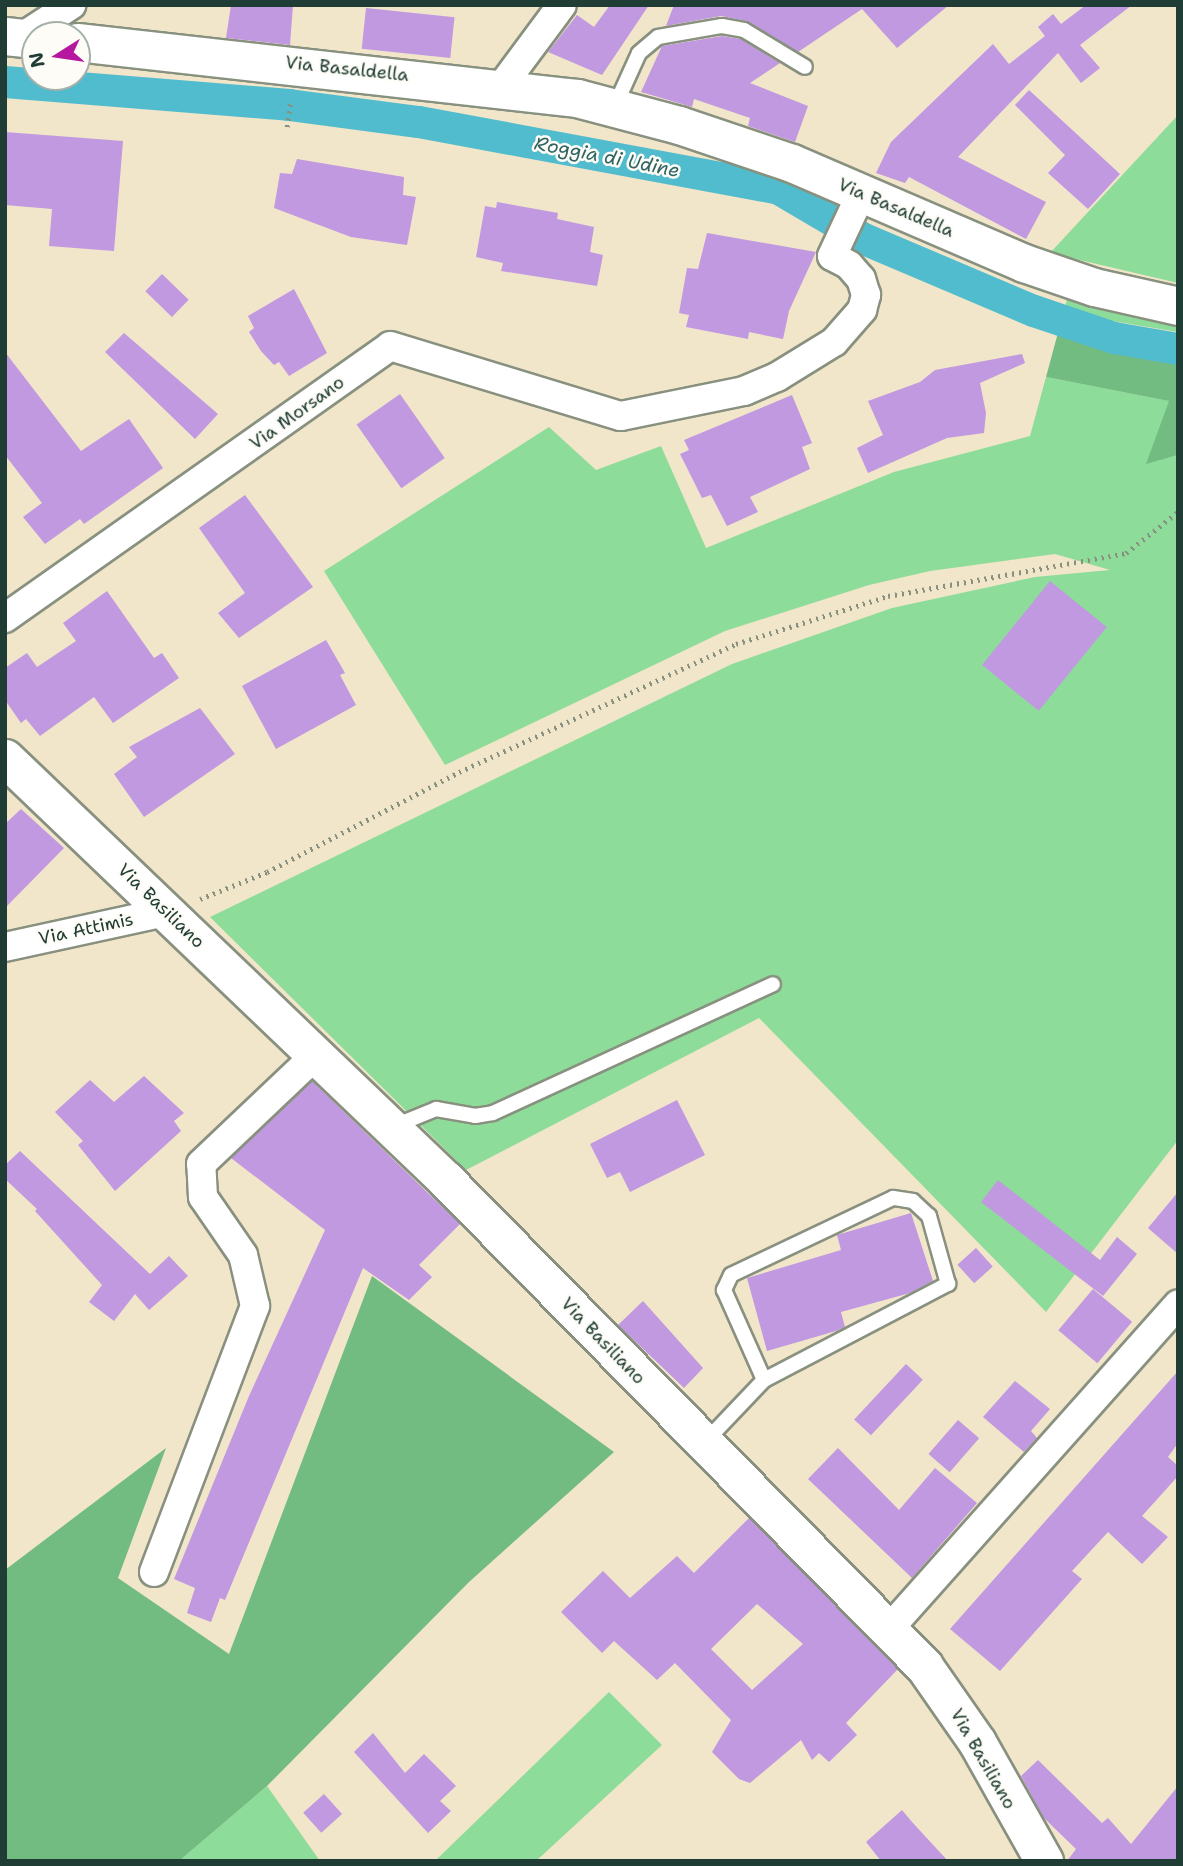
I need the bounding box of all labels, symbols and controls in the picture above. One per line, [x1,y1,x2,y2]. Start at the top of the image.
north arrow [21,21,91,91]
text: N [23,50,51,70]
street label: Via Basaldella [284,52,410,86]
water label: Roggia di Udine [533,132,681,182]
street label: Via Basaldella [835,174,957,242]
street label: Via Morsano [246,371,348,455]
street label: Via Basiliano [113,859,209,953]
street label: Via Attimis [37,908,135,950]
street label: Via Basiliano [556,1293,650,1389]
street label: Via Basiliano [946,1705,1020,1813]

